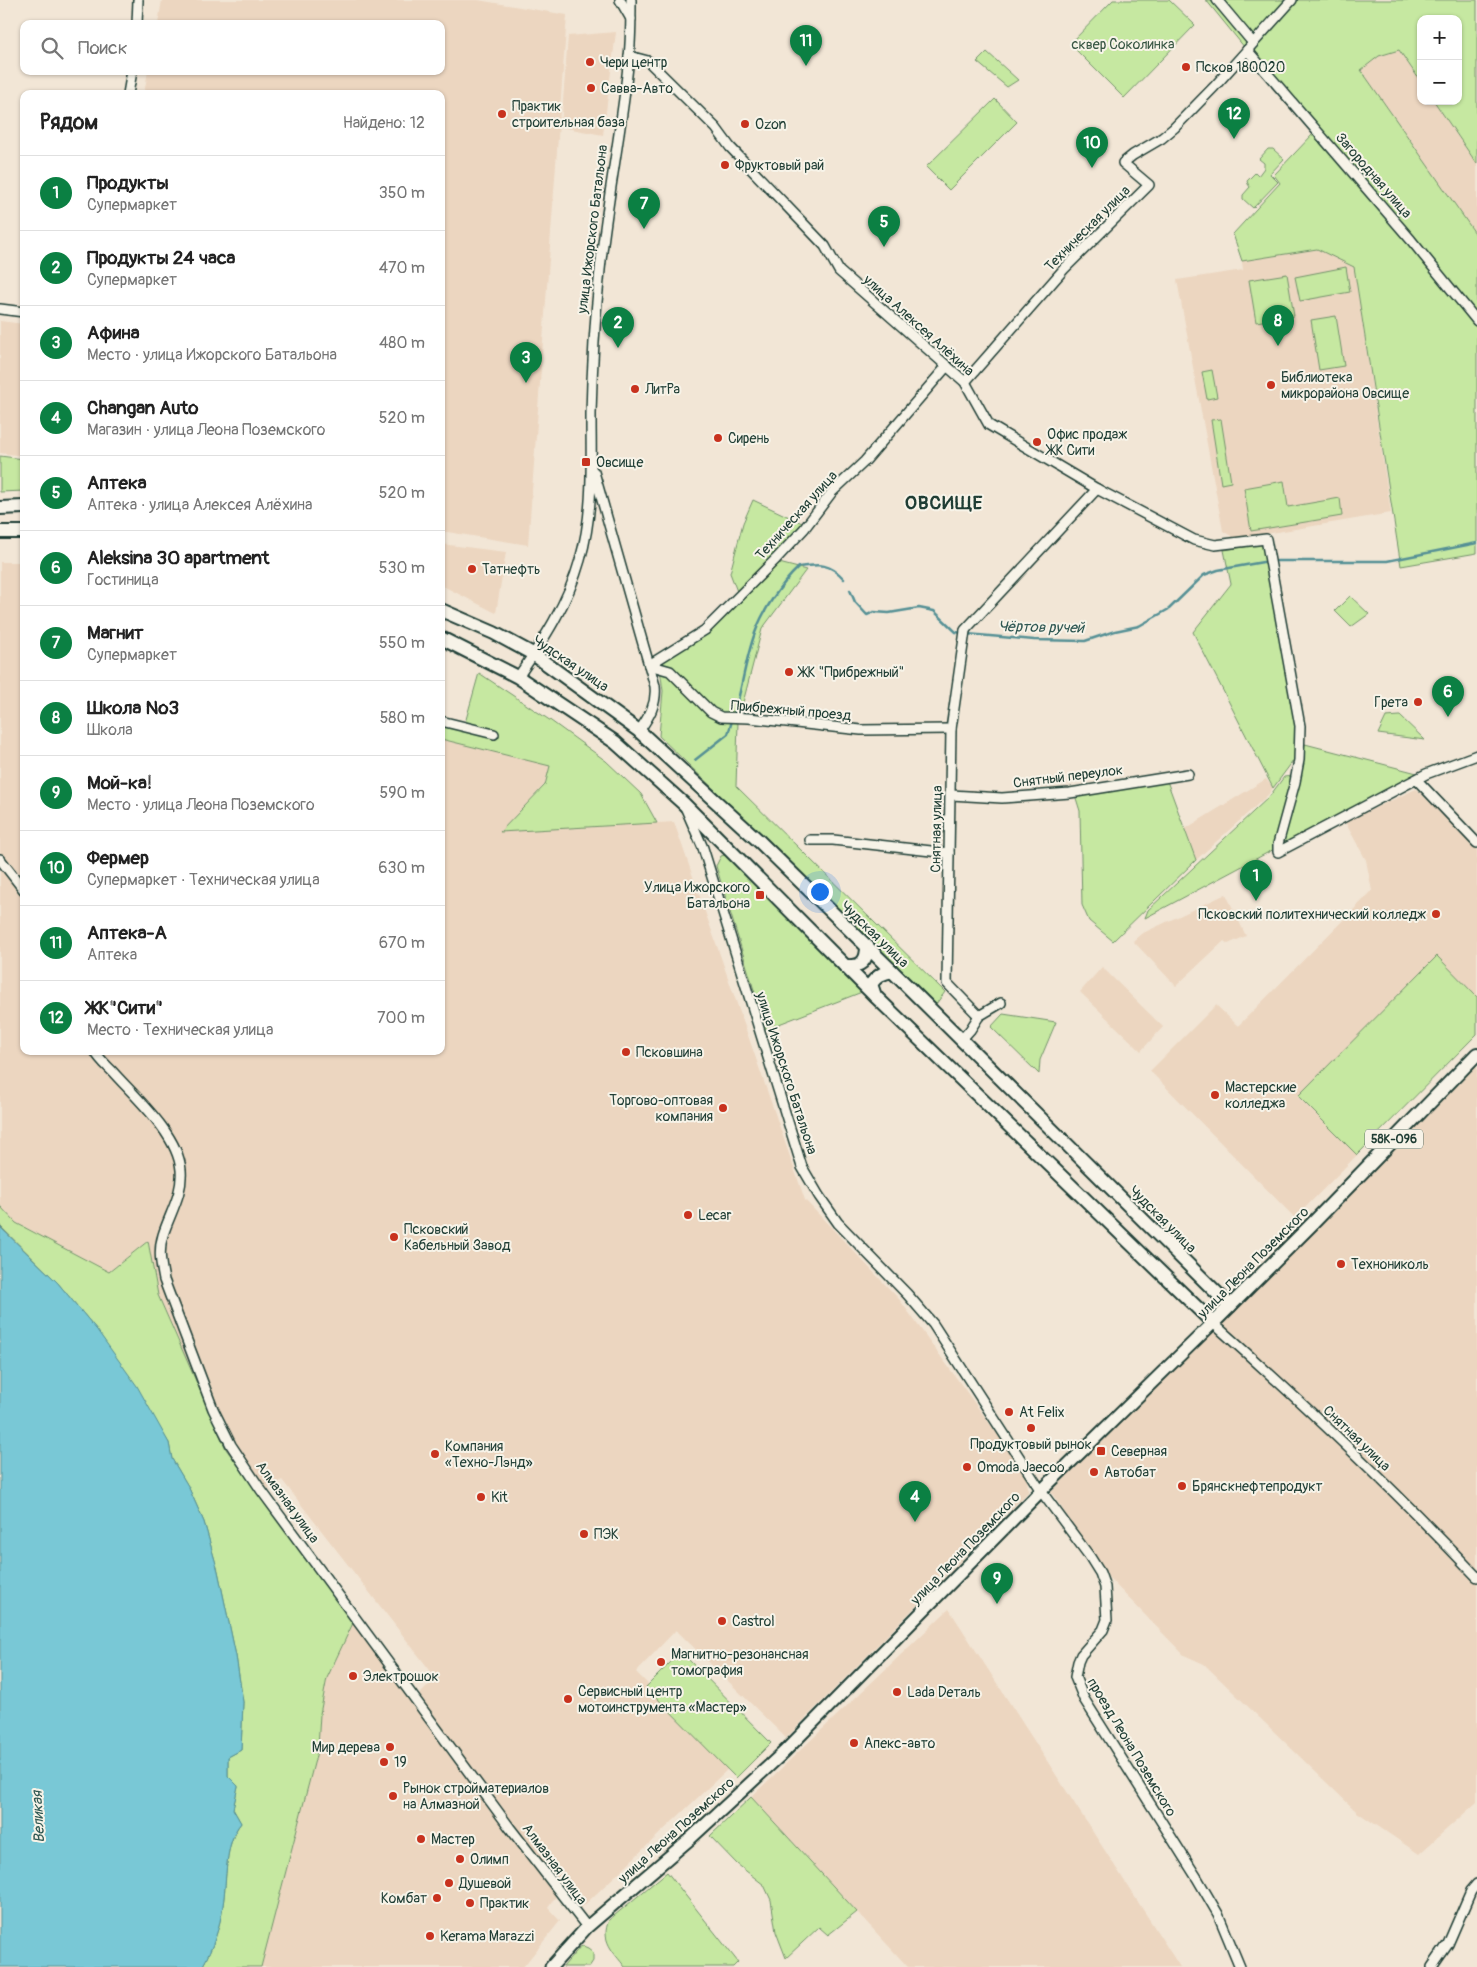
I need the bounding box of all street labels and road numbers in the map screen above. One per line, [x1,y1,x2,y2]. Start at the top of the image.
street label: Загородная улица [1332,129,1415,222]
street label: улица Ижорского Батальона [574,144,611,315]
street label: Техническая улица [1041,182,1134,275]
street label: улица Алексея Алёхина [859,271,977,379]
street label: Техническая улица [752,467,841,563]
street label: Чудская улица [529,632,612,695]
street label: Прибрежный проезд [730,697,852,724]
street label: Снятный переулок [1012,761,1124,792]
street label: Снятная улица [927,785,946,873]
street label: Чудская улица [837,898,912,971]
street label: улица Ижорского Батальона [752,989,821,1157]
road number: 58К-096 [1365,1130,1423,1148]
street label: Чудская улица [1125,1182,1200,1257]
street label: улица Леона Поземского [1194,1203,1313,1322]
street label: Снятная улица [1319,1402,1394,1475]
street label: Алмазная улица [252,1458,323,1546]
street label: улица Леона Поземского [906,1488,1024,1609]
street label: проезд Леона Поземского [1083,1675,1180,1820]
street label: улица Леона Поземского [614,1773,738,1888]
street label: Алмазная улица [519,1820,591,1908]

